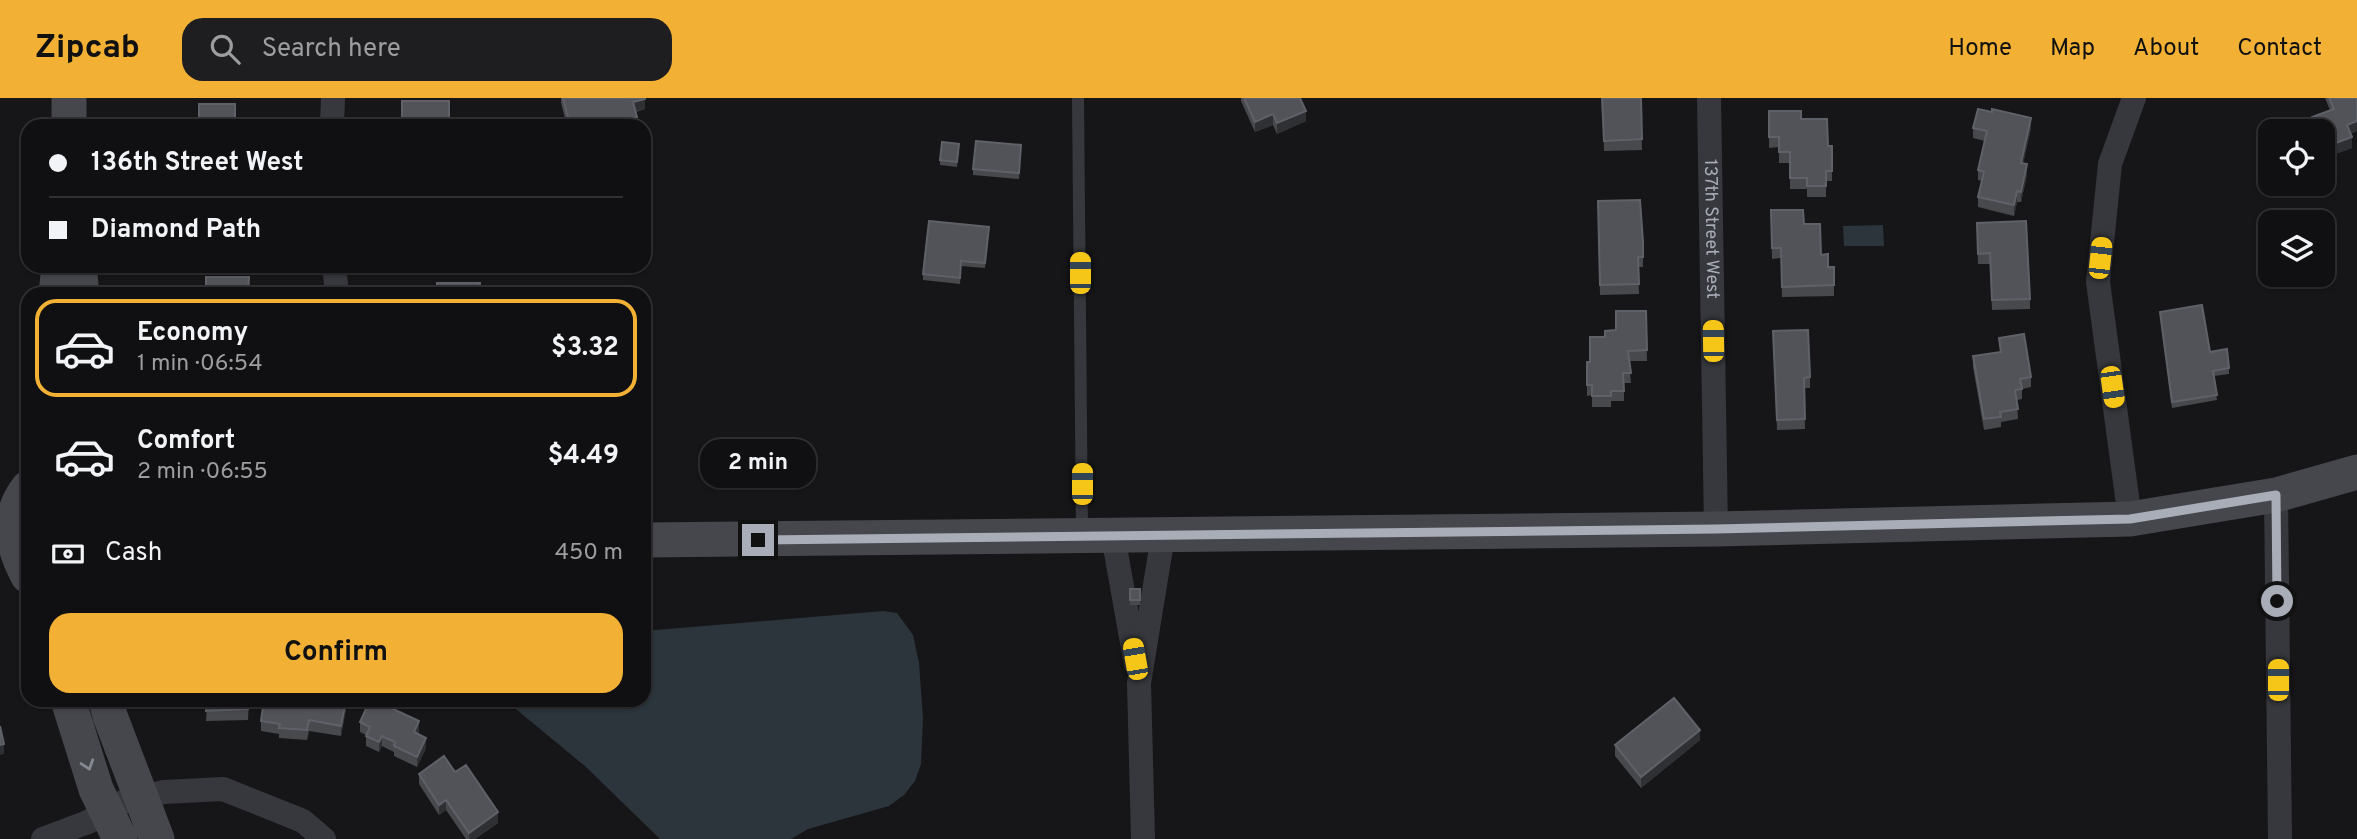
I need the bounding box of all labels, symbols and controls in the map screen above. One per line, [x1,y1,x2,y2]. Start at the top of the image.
search box [182,18,672,81]
text: Zipcab [35,28,140,70]
icon: search [206,30,244,68]
text: Search here [262,33,401,66]
text: Home [1948,34,2012,64]
text: Map [2050,34,2095,64]
text: About [2133,34,2199,64]
text: Contact [2237,34,2322,64]
map controls [2258,119,2335,287]
button: locate [2258,119,2335,196]
text: 136th Street West [91,147,303,180]
street label: 137th Street West [1698,159,1724,299]
button: layers [2258,210,2335,287]
text: Diamond Path [91,214,261,247]
car [2088,236,2113,280]
car [1070,252,1091,294]
icon: car [53,317,116,380]
text: Economy [137,317,248,350]
car [1703,320,1724,362]
text: $3.32 [551,332,619,365]
text: 1 min · 06:54 [137,350,263,379]
car [2099,365,2126,409]
icon: car [53,425,116,488]
text: Comfort [137,425,235,458]
callout: 2 min [700,438,816,488]
text: $4.49 [548,440,619,473]
text: 2 min [728,449,788,478]
text: 2 min · 06:55 [137,458,268,487]
car [1072,463,1093,505]
route end [742,524,774,556]
icon: cash [49,535,87,573]
text: Cash [105,537,162,570]
text: 450 m [555,539,623,568]
route start [2261,585,2293,617]
button: Confirm [49,613,623,693]
car [1122,636,1149,682]
car [2268,659,2289,701]
one-way arrow [80,759,95,771]

